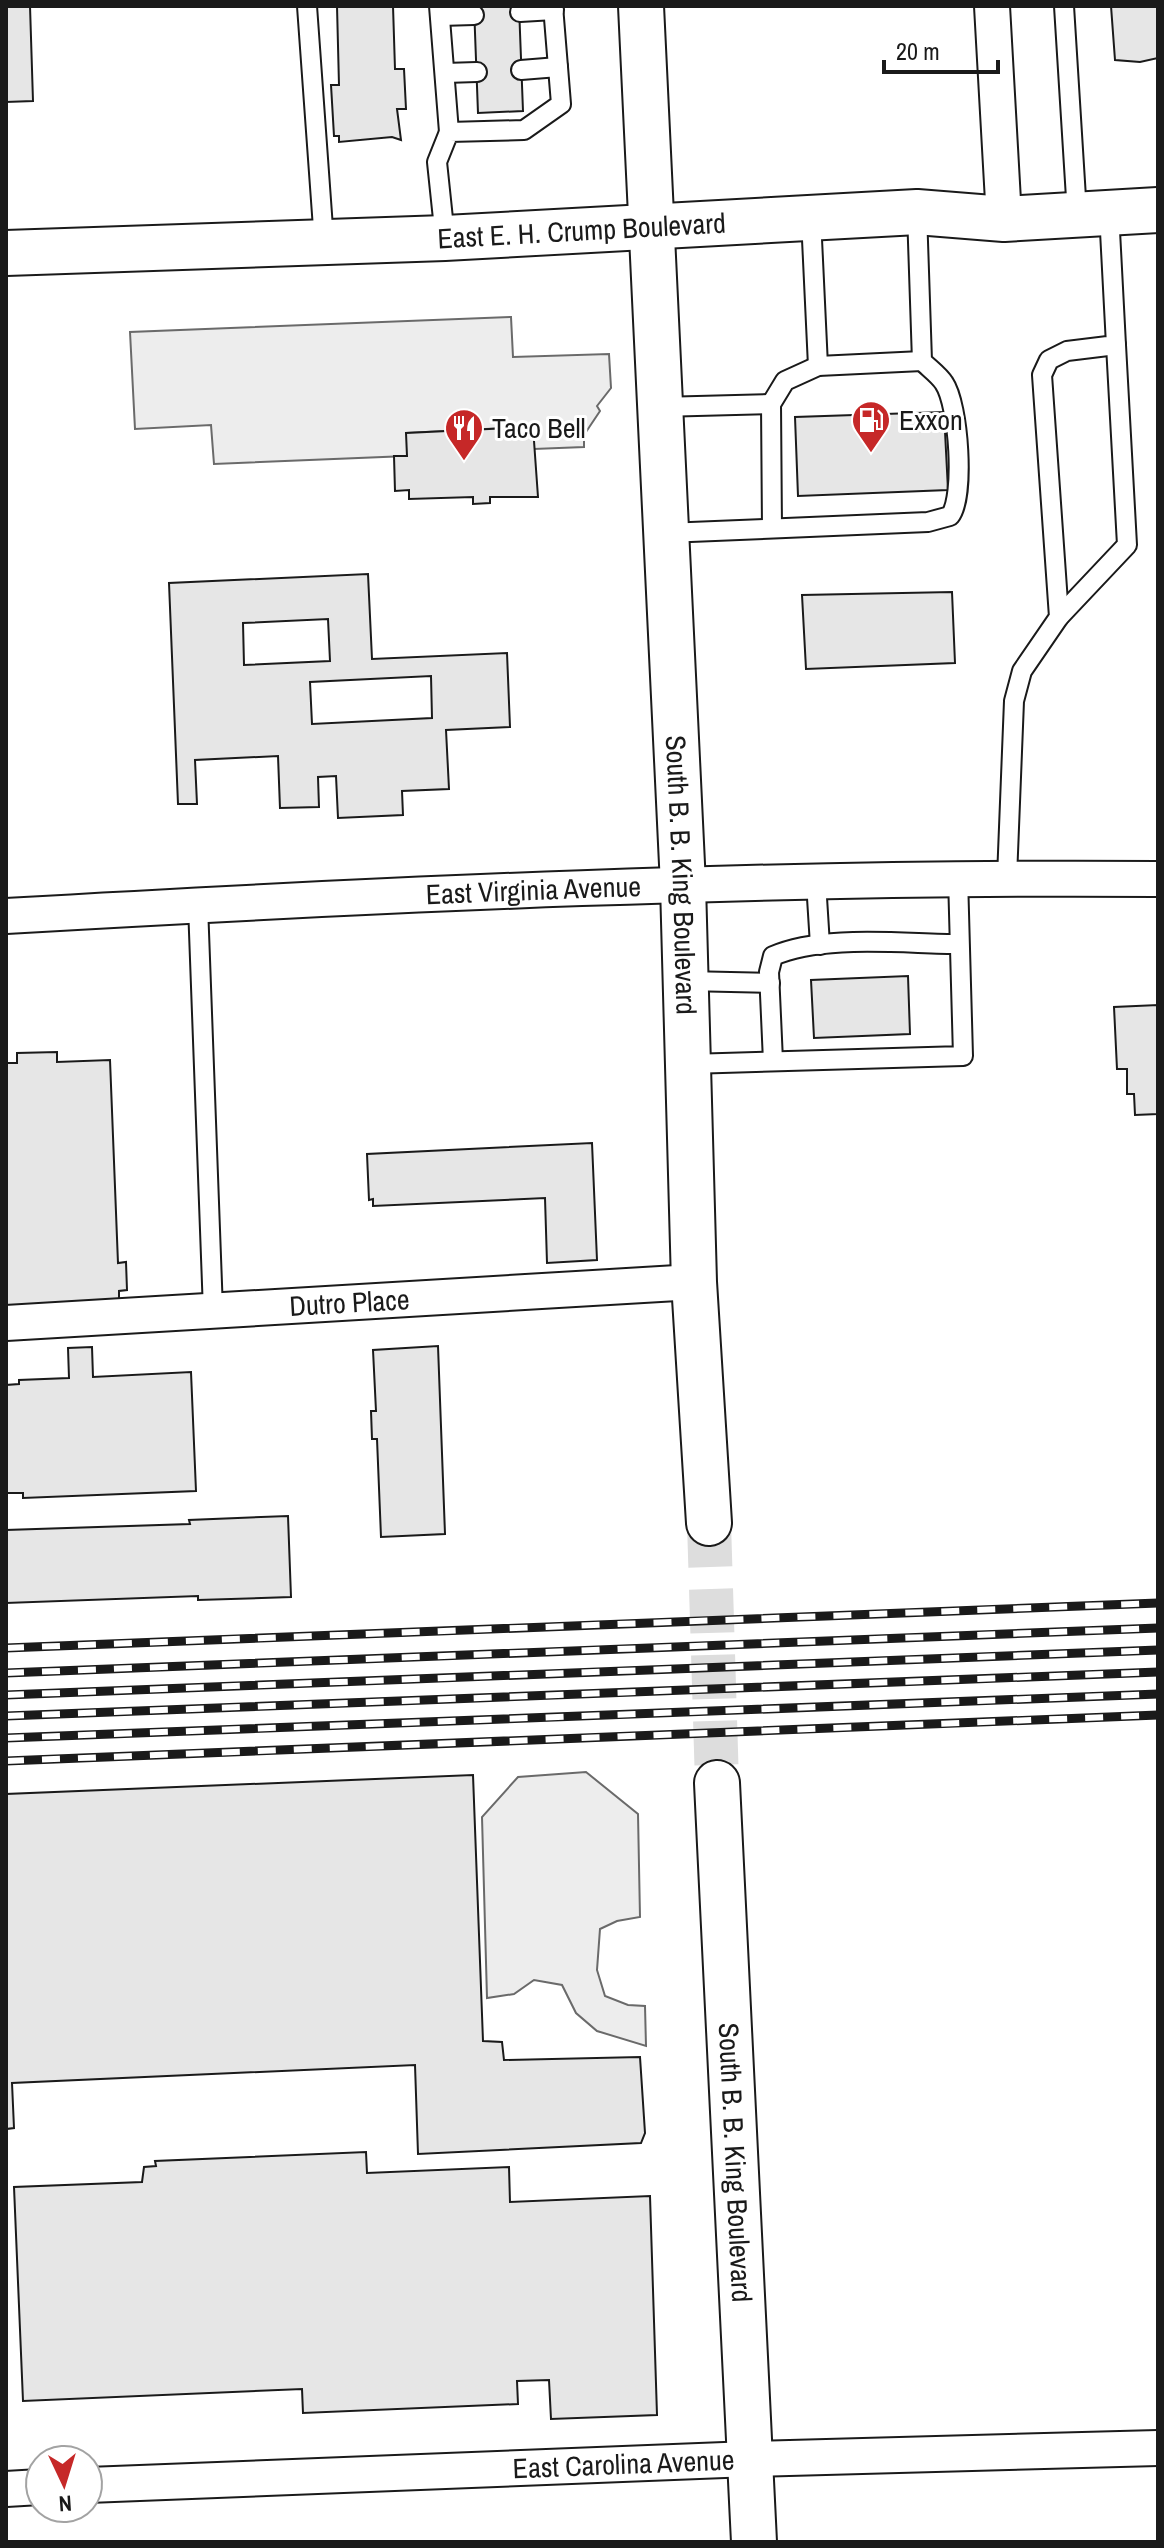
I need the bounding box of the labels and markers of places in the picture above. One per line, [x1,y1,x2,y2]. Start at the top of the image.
fuel station icon: Exxon [850,399,892,454]
place label: Exxon [899,401,963,439]
restaurant icon: Taco Bell [443,407,485,462]
place label: Taco Bell [492,409,586,447]

